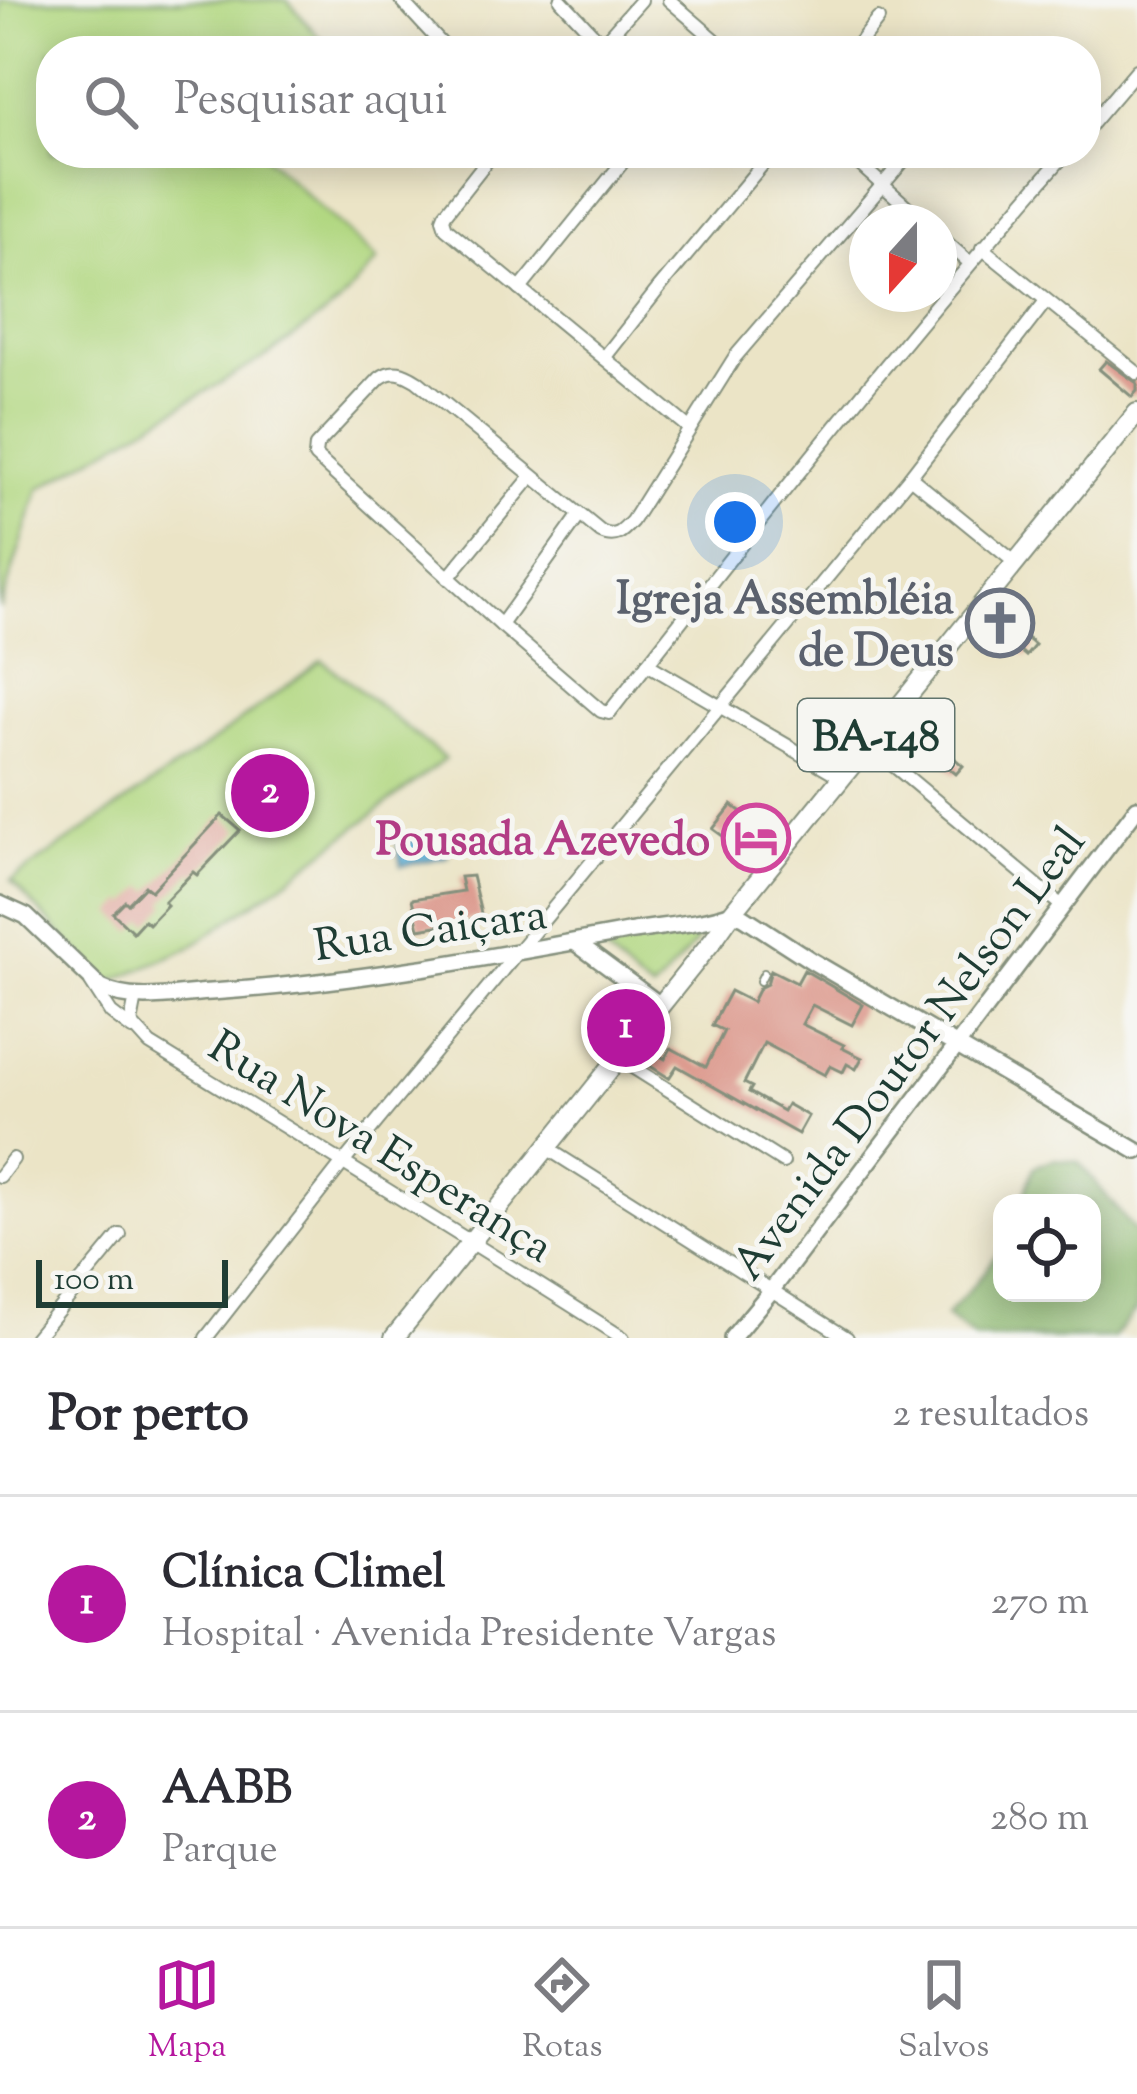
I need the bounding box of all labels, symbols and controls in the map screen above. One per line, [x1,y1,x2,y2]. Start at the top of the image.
search box [36,36,1101,168]
icon: search [78,69,144,135]
text: Pesquisar aqui [174,70,447,135]
north arrow [849,204,957,312]
your location [705,492,765,552]
place label: Igreja Assembléia de Deus [616,570,954,687]
church icon: Igreja Assembléia de Deus [965,588,1035,658]
road number: BA-148 [798,699,954,771]
pin: 2 [231,748,309,838]
hotel icon: Pousada Azevedo [721,803,791,873]
place label: Pousada Azevedo [376,811,710,876]
street label: Avenida Doutor Nelson Leal [719,815,1104,1296]
street label: Rua Caiçara [310,885,551,982]
pin: 1 [587,983,665,1073]
street label: Rua Nova Esperança [194,1017,564,1282]
map controls [993,1194,1101,1302]
button: locate [993,1194,1101,1302]
scale bar [36,1254,228,1307]
text: 100 m [54,1257,134,1305]
text: Por perto [48,1380,249,1453]
text: 2 resultados [892,1388,1089,1444]
text: Clínica Climel [162,1543,445,1608]
text: 1 [80,1576,94,1632]
text: 270 m [991,1576,1089,1632]
text: Hospital · Avenida Presidente Vargas [162,1608,776,1664]
text: AABB [162,1759,292,1824]
text: 2 [78,1792,96,1848]
text: 280 m [990,1792,1089,1848]
text: Parque [162,1824,278,1880]
tab: Mapa [148,1952,227,2072]
tab: Rotas [522,1952,602,2072]
tab: Salvos [898,1952,989,2072]

